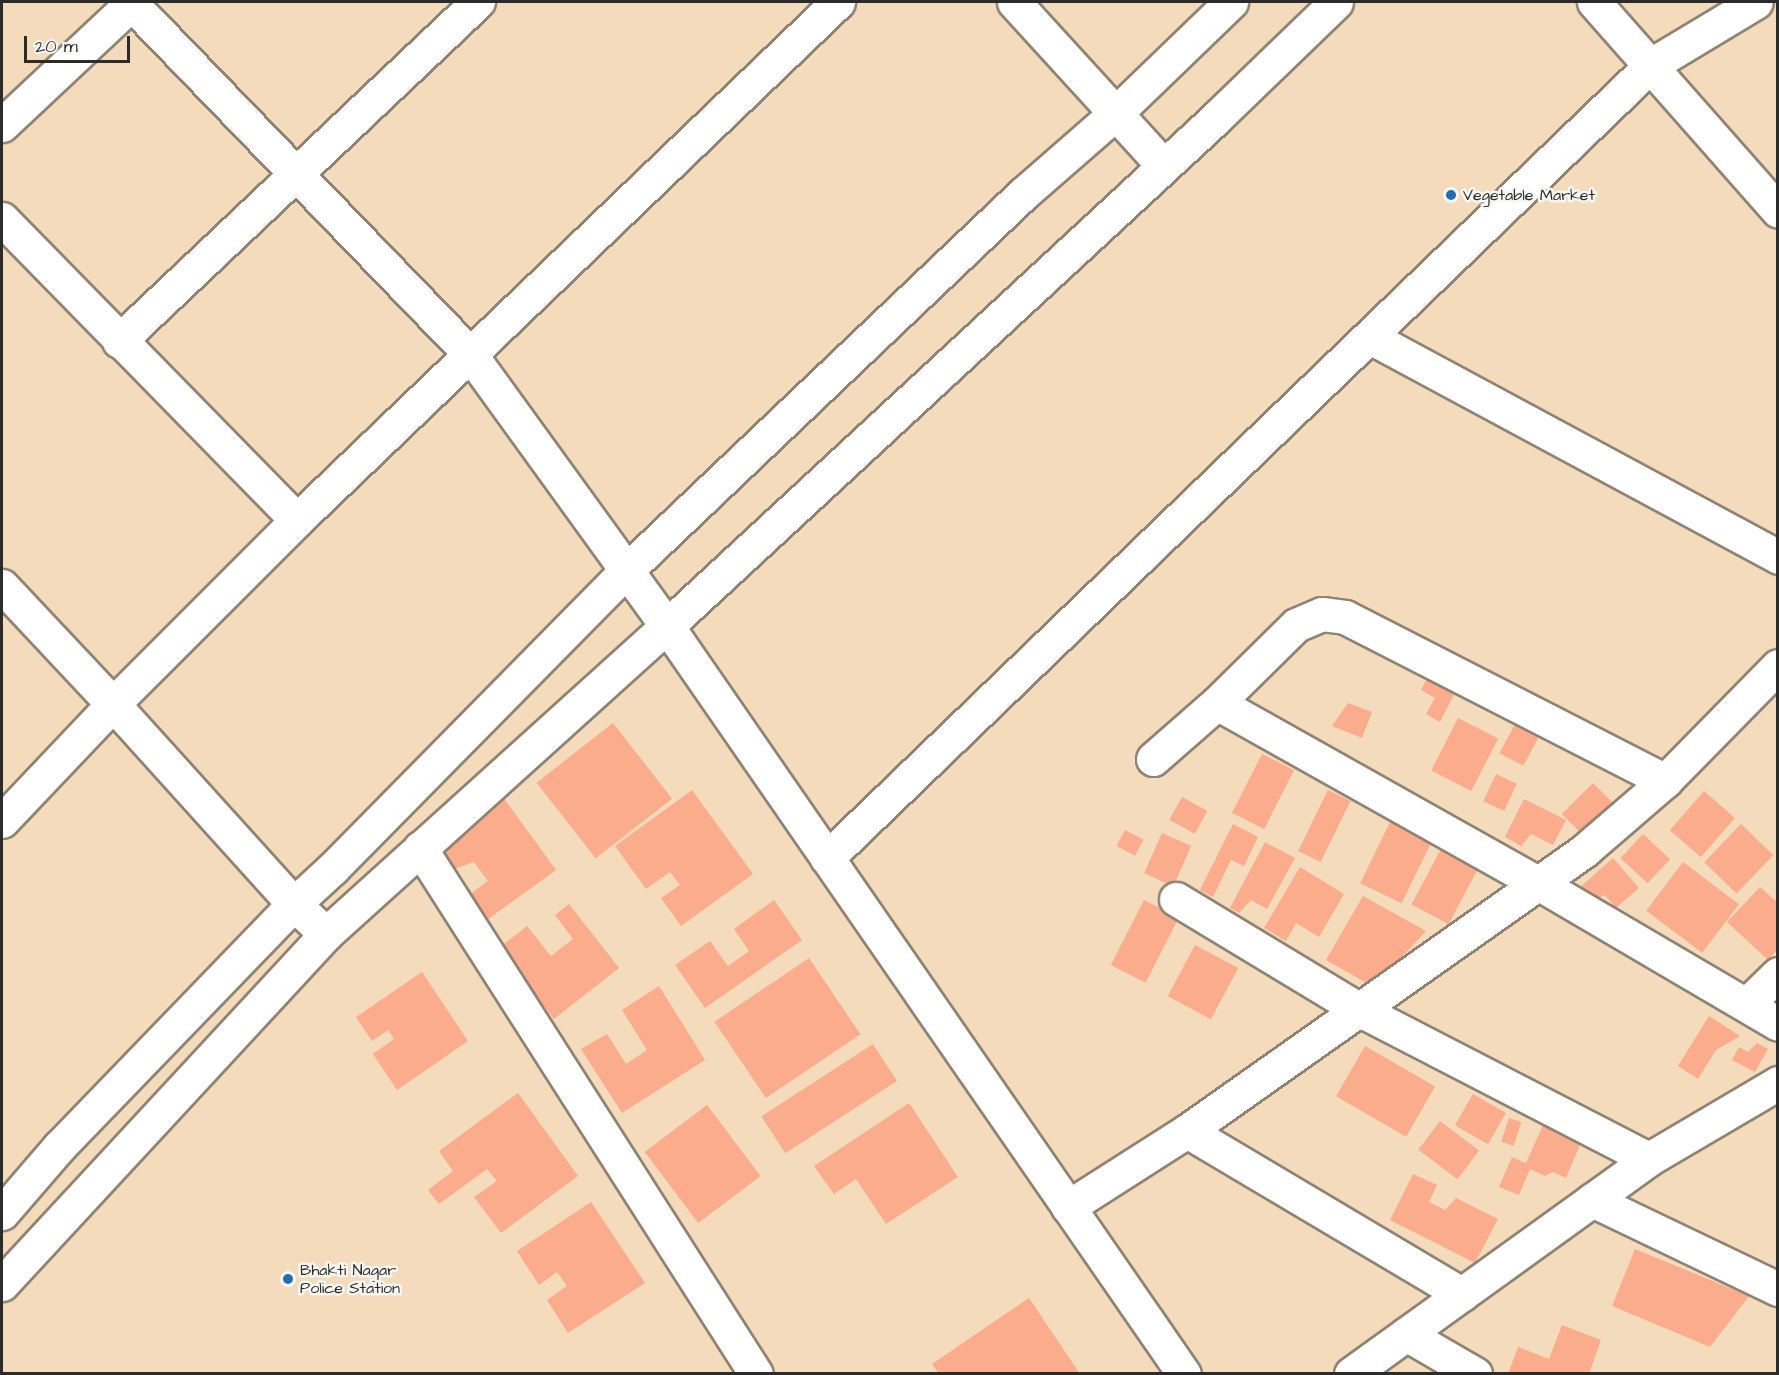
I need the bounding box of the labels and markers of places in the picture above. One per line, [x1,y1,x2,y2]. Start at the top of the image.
place label: Vegetable Market [1463,185,1595,205]
marker: Vegetable Market [1444,188,1458,202]
place label: Bhakti Nagar Police Station [300,1260,400,1298]
marker: Bhakti Nagar Police Station [281,1272,295,1286]

